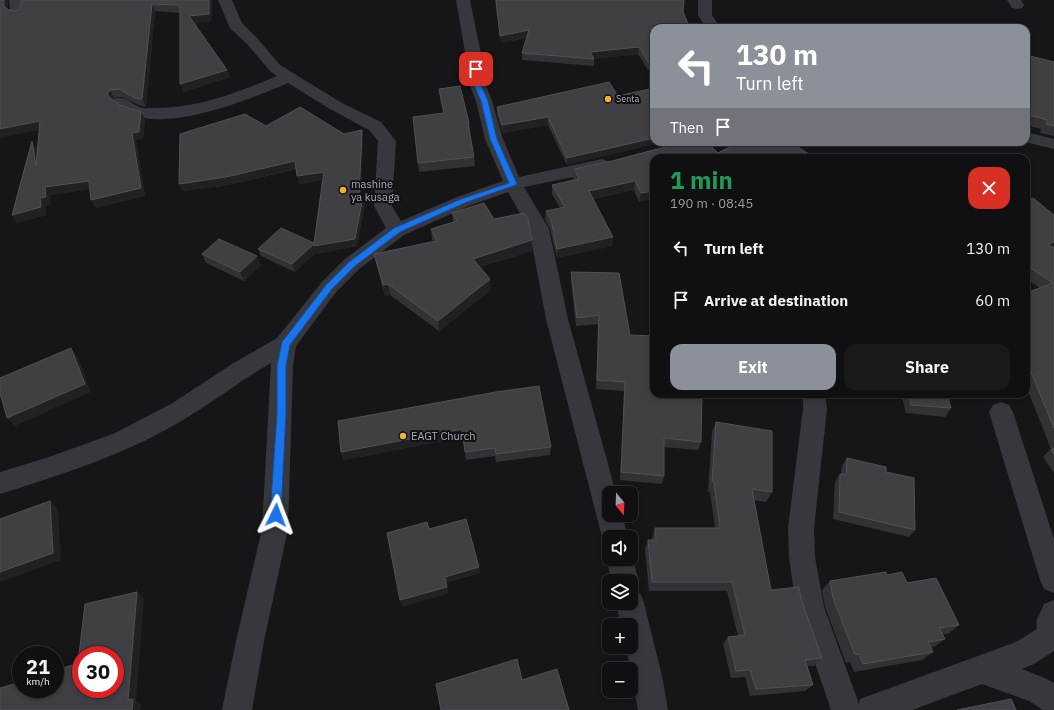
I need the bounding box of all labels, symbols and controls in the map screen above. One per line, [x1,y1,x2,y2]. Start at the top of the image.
text: 130 m [736,36,818,73]
icon: left [670,40,722,92]
pin [459,52,493,86]
icon: arrive [465,58,487,80]
text: Turn left [736,72,804,95]
place label: Senta [616,93,639,104]
marker: Senta [603,94,613,104]
icon: arrive [712,116,734,138]
text: Then [670,118,704,137]
text: 1 min [670,164,733,196]
button: close [968,167,1010,209]
place label: mashine ya kusaga [351,177,400,204]
marker: mashine ya kusaga [338,185,348,195]
text: 190 m · 08:45 [670,195,753,212]
icon: left [670,237,692,259]
text: Turn left [704,239,764,258]
text: 130 m [966,239,1010,258]
icon: arrive [670,289,692,311]
text: Arrive at destination [704,291,848,310]
text: 60 m [975,291,1010,310]
button: Exit [670,344,836,390]
button: Share [844,344,1010,390]
place label: EAGT Church [411,429,476,443]
marker: EAGT Church [398,431,408,441]
north arrow [602,486,638,522]
map controls [602,486,638,698]
position arrow [255,494,297,536]
button: sound [602,530,638,566]
button: layers [602,574,638,610]
button: + [602,618,638,654]
speed limit sign: 30 [72,646,124,698]
text: 21 [26,653,50,680]
button: − [602,662,638,698]
text: km/h [26,675,50,688]

